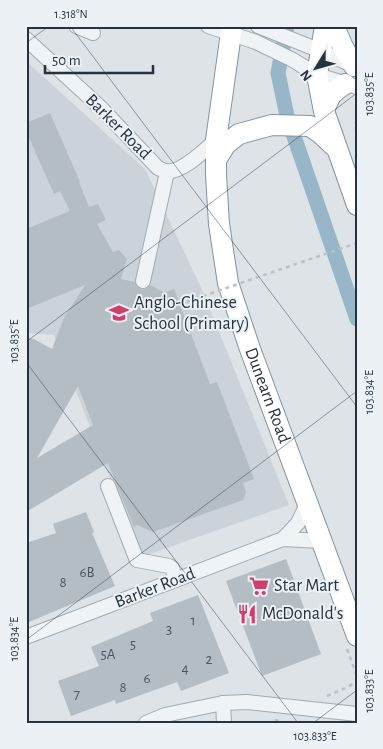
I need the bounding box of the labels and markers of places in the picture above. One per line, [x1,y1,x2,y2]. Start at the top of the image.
place label: Anglo-Chinese School (Primary) [134,294,250,333]
school or university icon: Anglo-Chinese School (Primary) [108,302,130,324]
supermarket icon: Star Mart [248,575,270,597]
place label: Star Mart [274,577,339,595]
restaurant icon: McDonald's [236,603,258,625]
place label: McDonald's [262,605,344,623]

